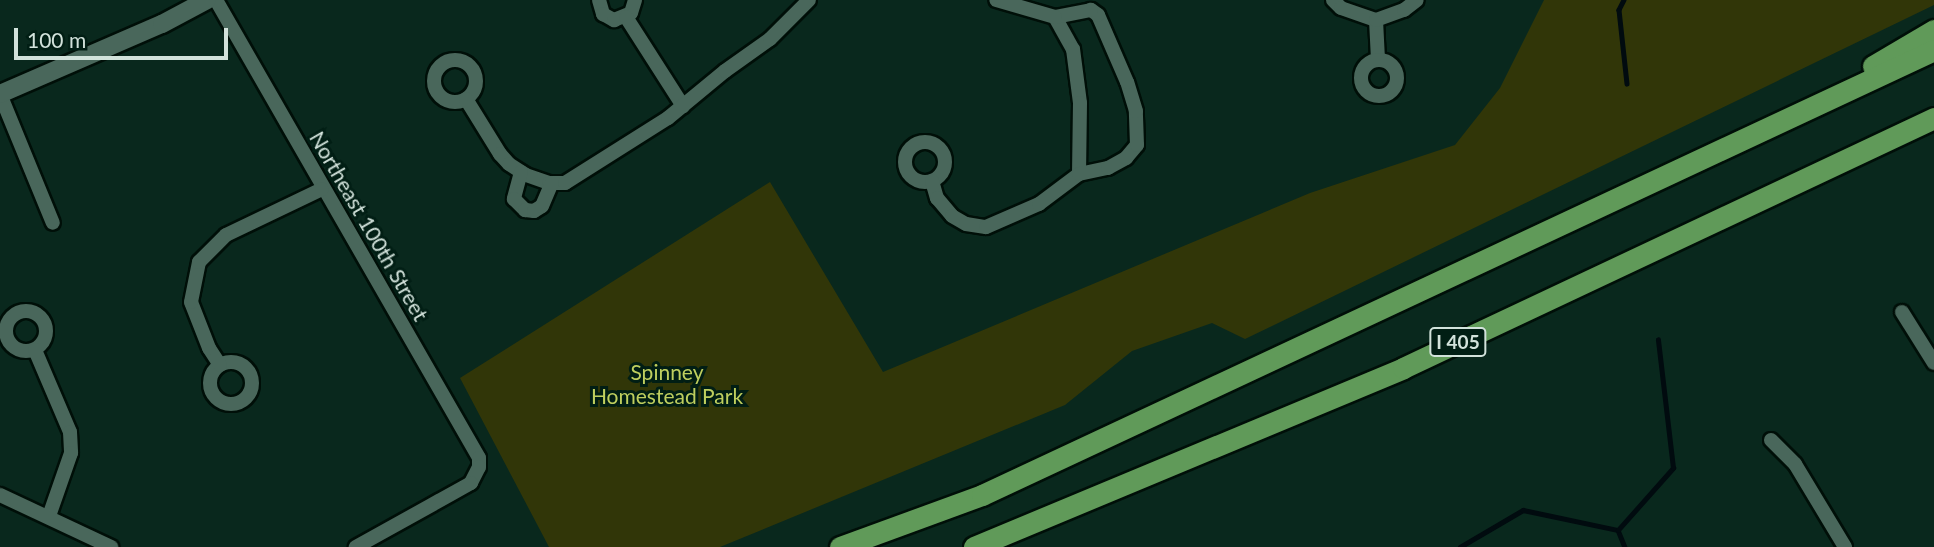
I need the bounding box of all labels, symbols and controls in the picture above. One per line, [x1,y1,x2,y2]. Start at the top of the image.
scale bar [18,14,231,58]
text: 100 m [27,27,86,52]
street label: Northeast 100th Street [304,127,434,325]
road number: I 405 [1428,326,1488,358]
park label: Spinney Homestead Park [591,359,743,409]

